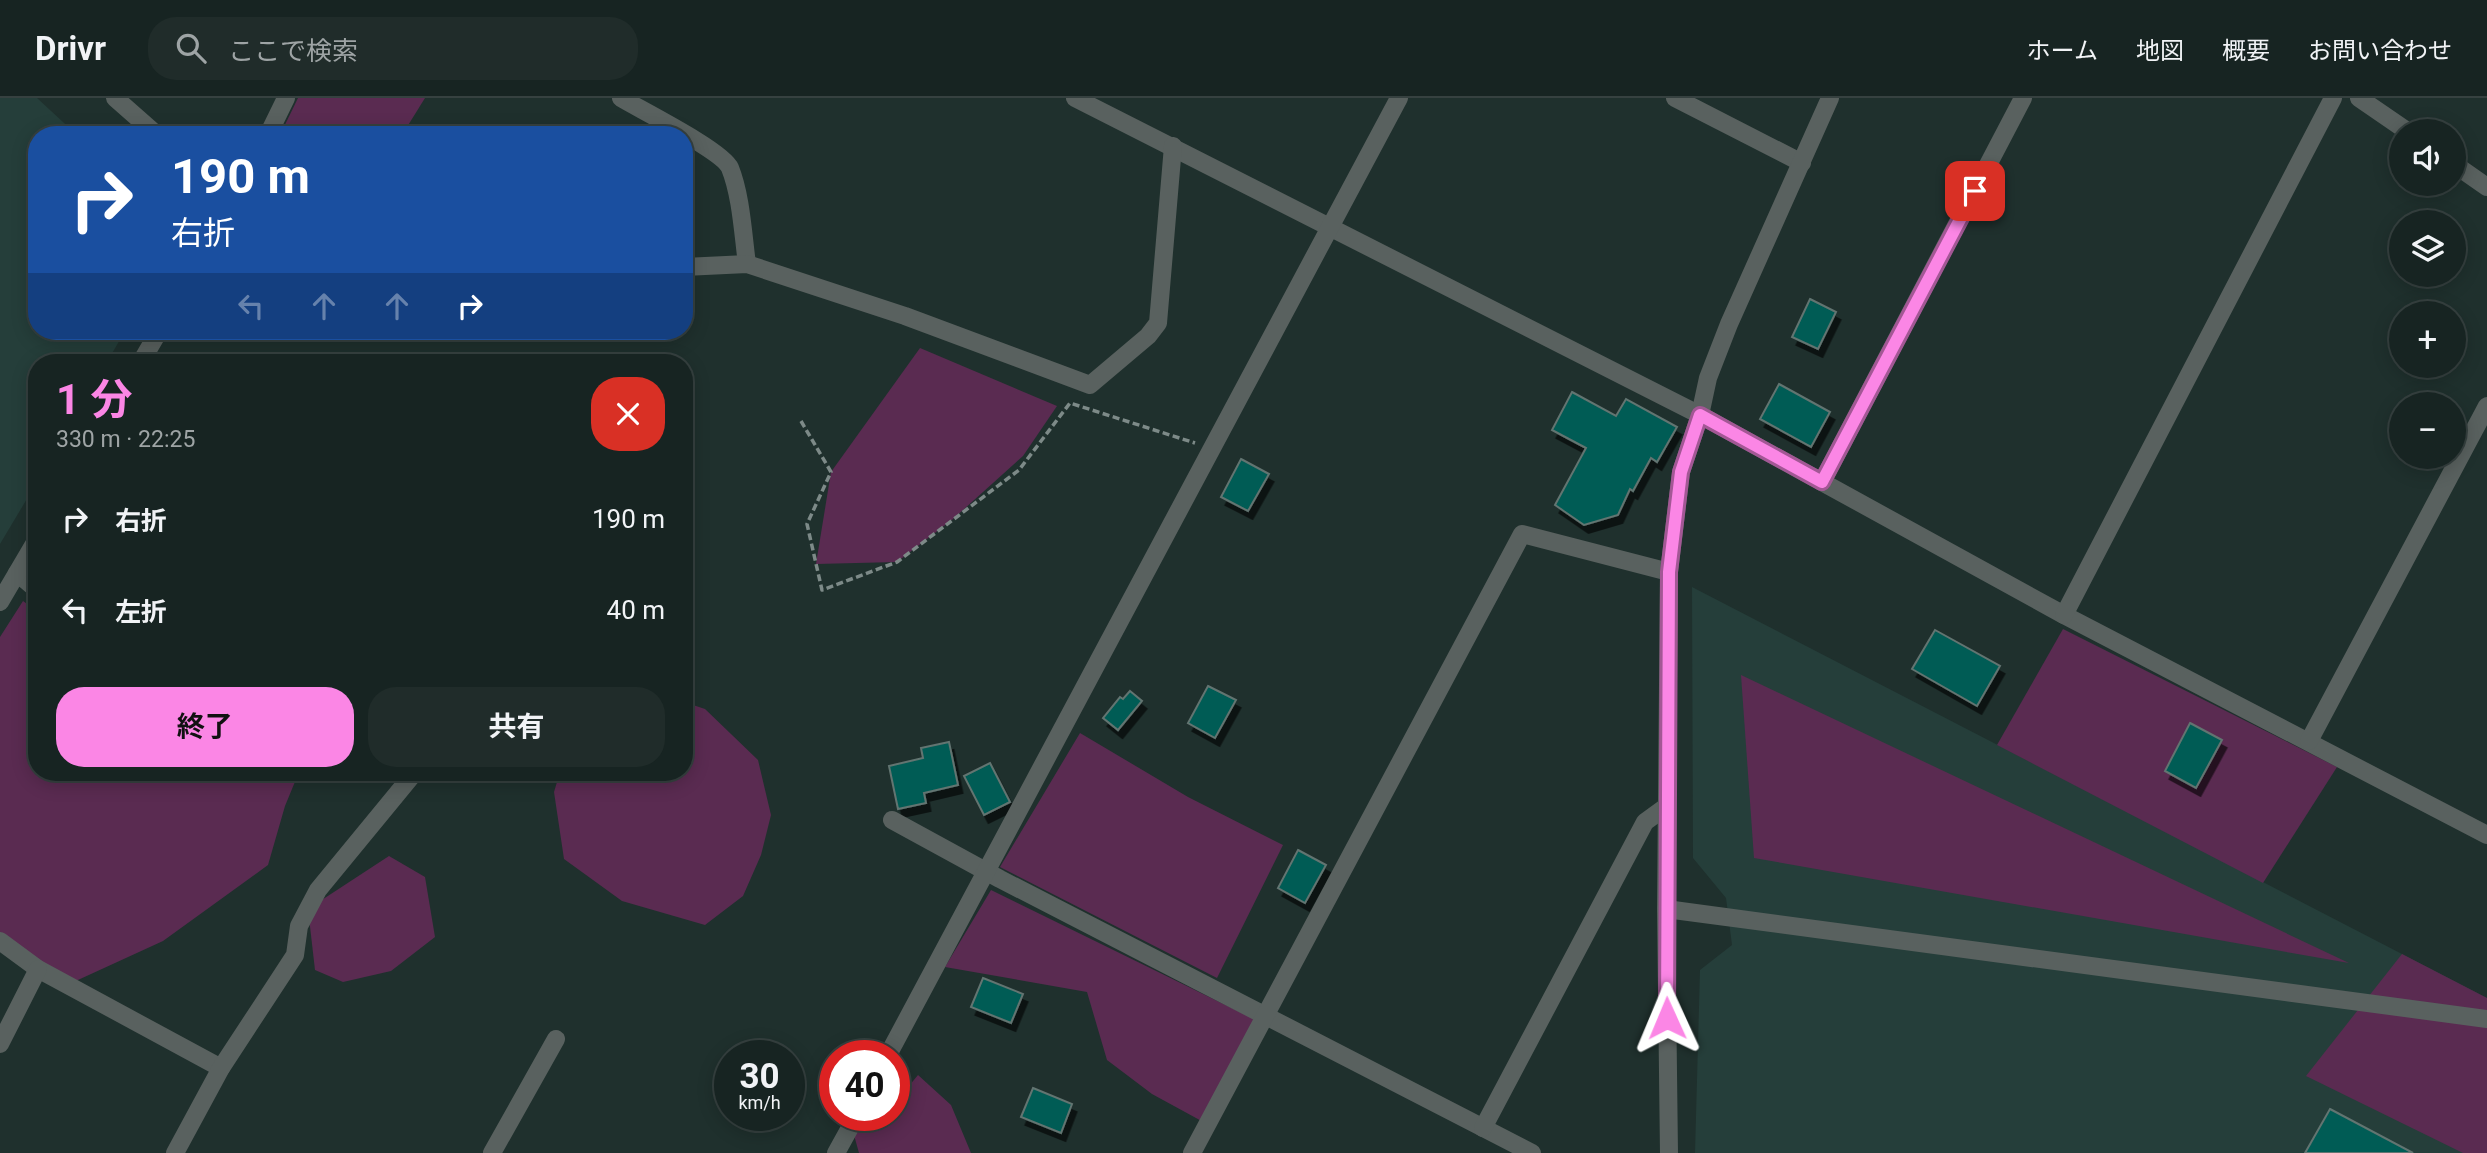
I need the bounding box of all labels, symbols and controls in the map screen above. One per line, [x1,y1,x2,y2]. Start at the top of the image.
search box [148,17,638,80]
text: Drivr [35,29,106,68]
icon: search [172,29,210,67]
text: ここで検索 [228,36,358,66]
text: ホーム [2027,37,2098,65]
text: 地図 [2136,37,2184,65]
text: 概要 [2222,37,2270,65]
text: お問い合わせ [2308,37,2452,65]
map controls [2389,119,2466,469]
button: sound [2389,119,2466,196]
text: 190 m [171,148,310,205]
icon: right [56,154,147,245]
pin [1945,161,2005,221]
icon: arrive [1956,172,1994,210]
button: layers [2389,210,2466,287]
text: 右折 [171,214,235,252]
icon: left [232,287,270,325]
icon: ahead [305,287,343,325]
icon: ahead [378,287,416,325]
icon: right [451,287,489,325]
button: + [2389,301,2466,378]
text: 1 分 [56,375,133,424]
button: close [591,377,665,451]
button: − [2389,392,2466,469]
text: 330 m · 22:25 [56,426,195,453]
icon: right [56,500,94,538]
text: 190 m [592,504,665,534]
text: 右折 [115,506,167,536]
icon: left [56,591,94,629]
text: 40 m [607,595,665,625]
text: 左折 [115,597,167,627]
button: 終了 [56,687,354,767]
button: 共有 [368,687,665,767]
position arrow [1630,981,1704,1055]
speed limit sign: 40 [819,1040,910,1131]
text: 30 [739,1056,780,1097]
text: km/h [738,1092,781,1113]

